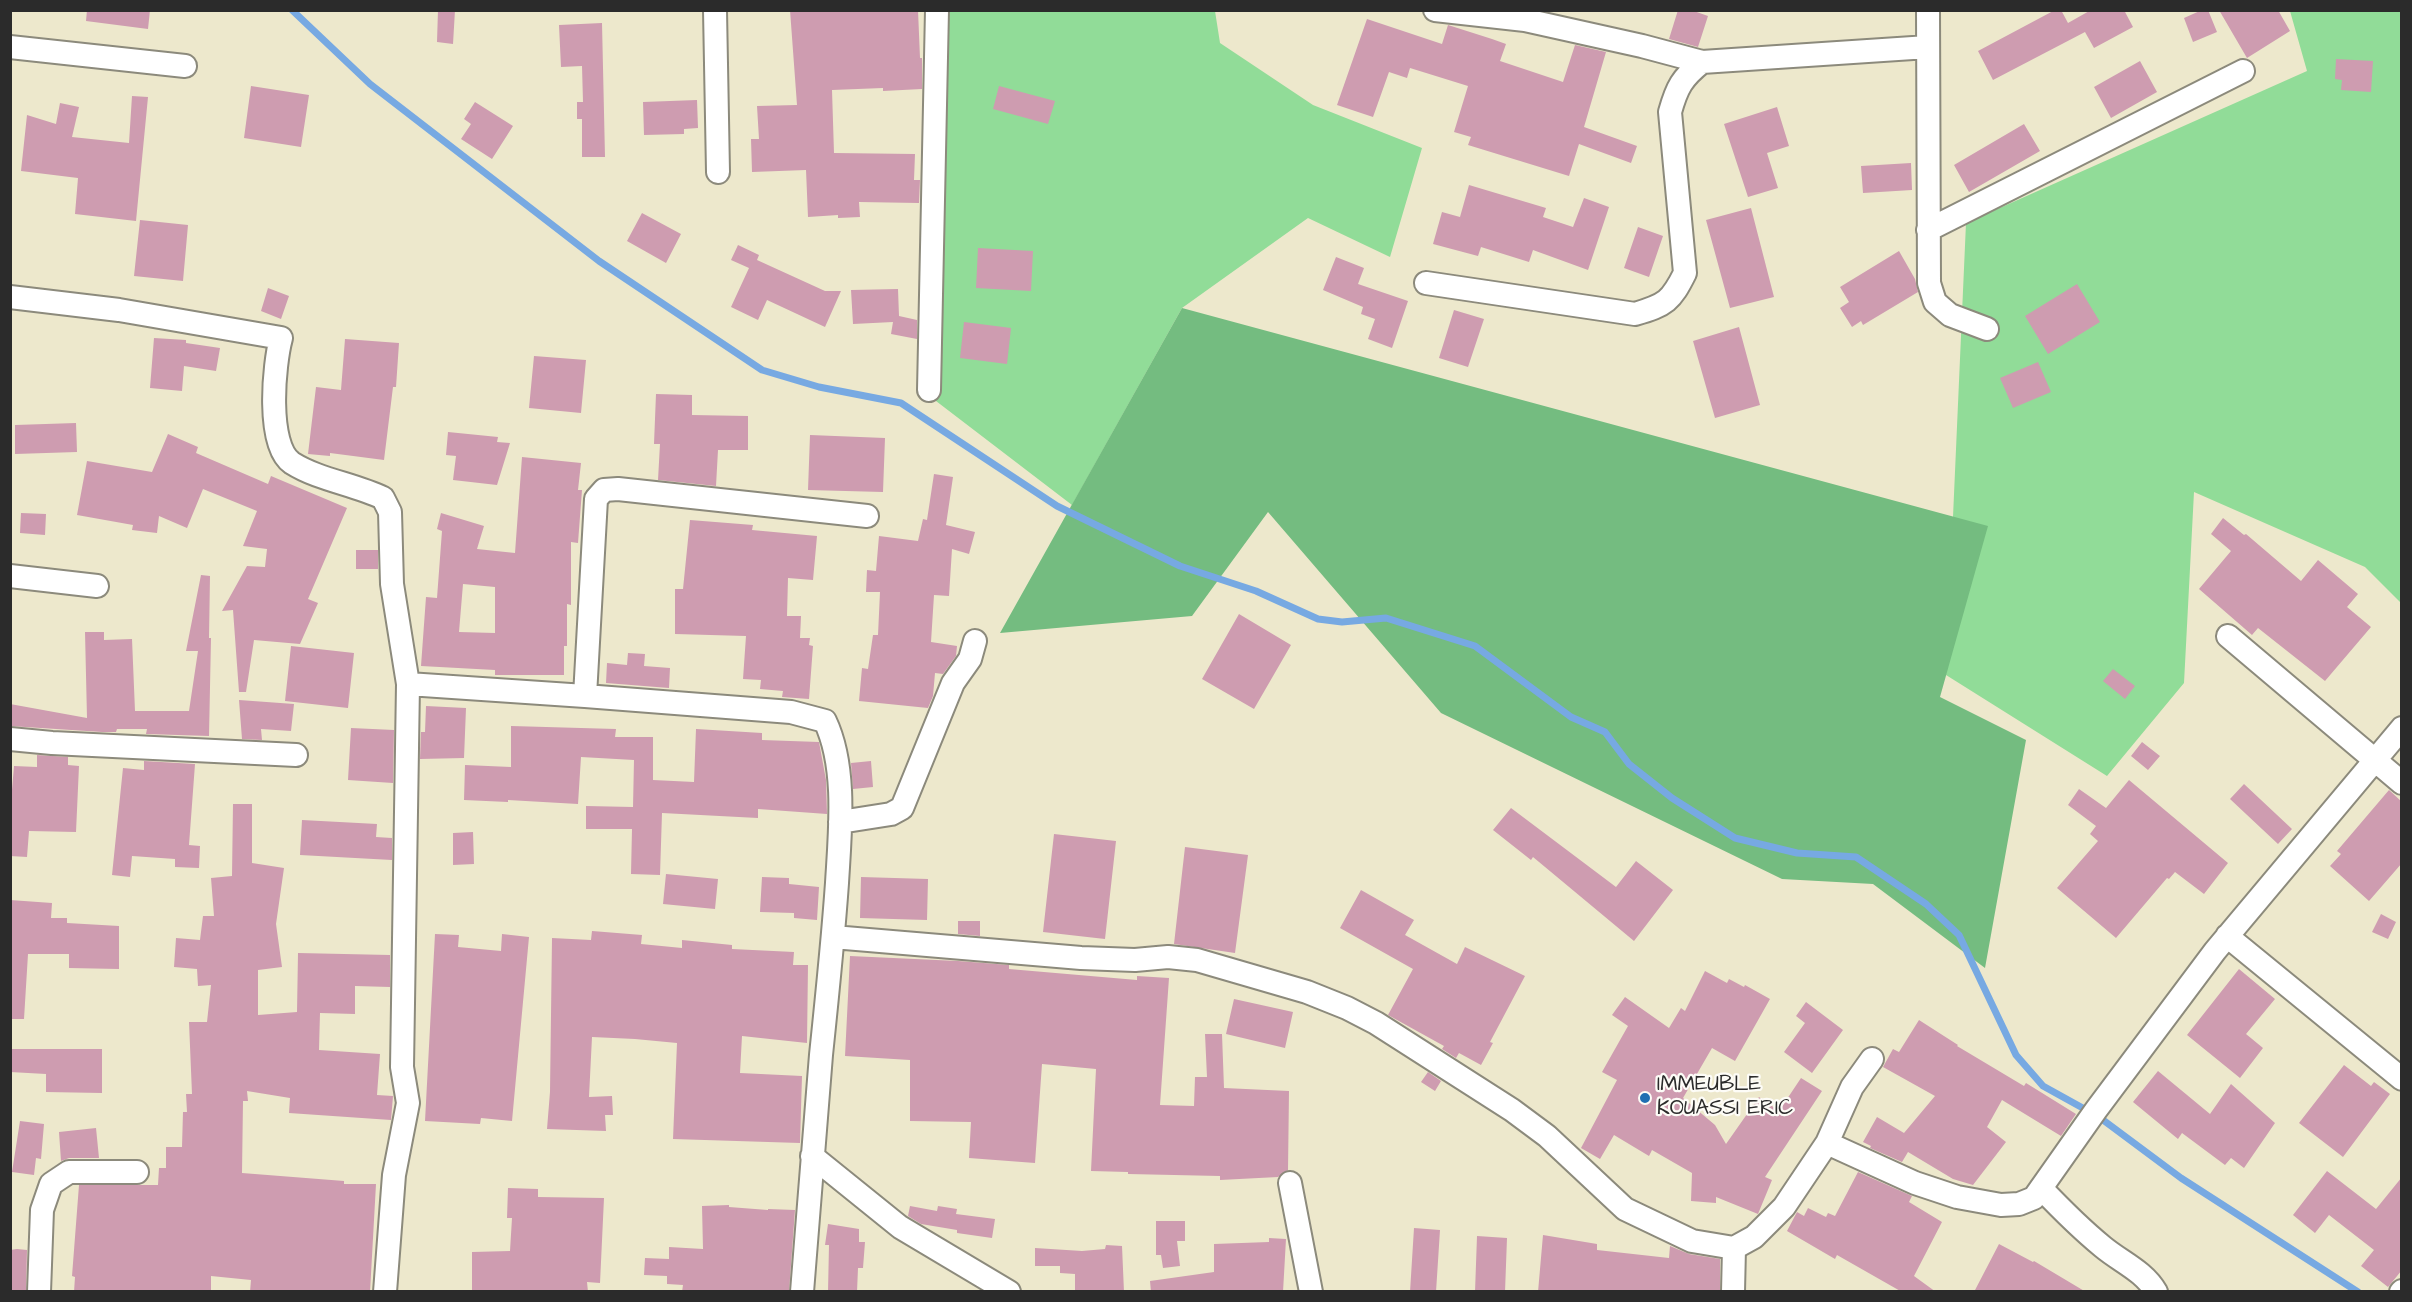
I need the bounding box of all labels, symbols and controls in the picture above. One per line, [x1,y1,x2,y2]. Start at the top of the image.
place label: IMMEUBLE KOUASSI ERIC [1657,1073,1793,1123]
marker: IMMEUBLE KOUASSI ERIC [1638,1091,1652,1105]

